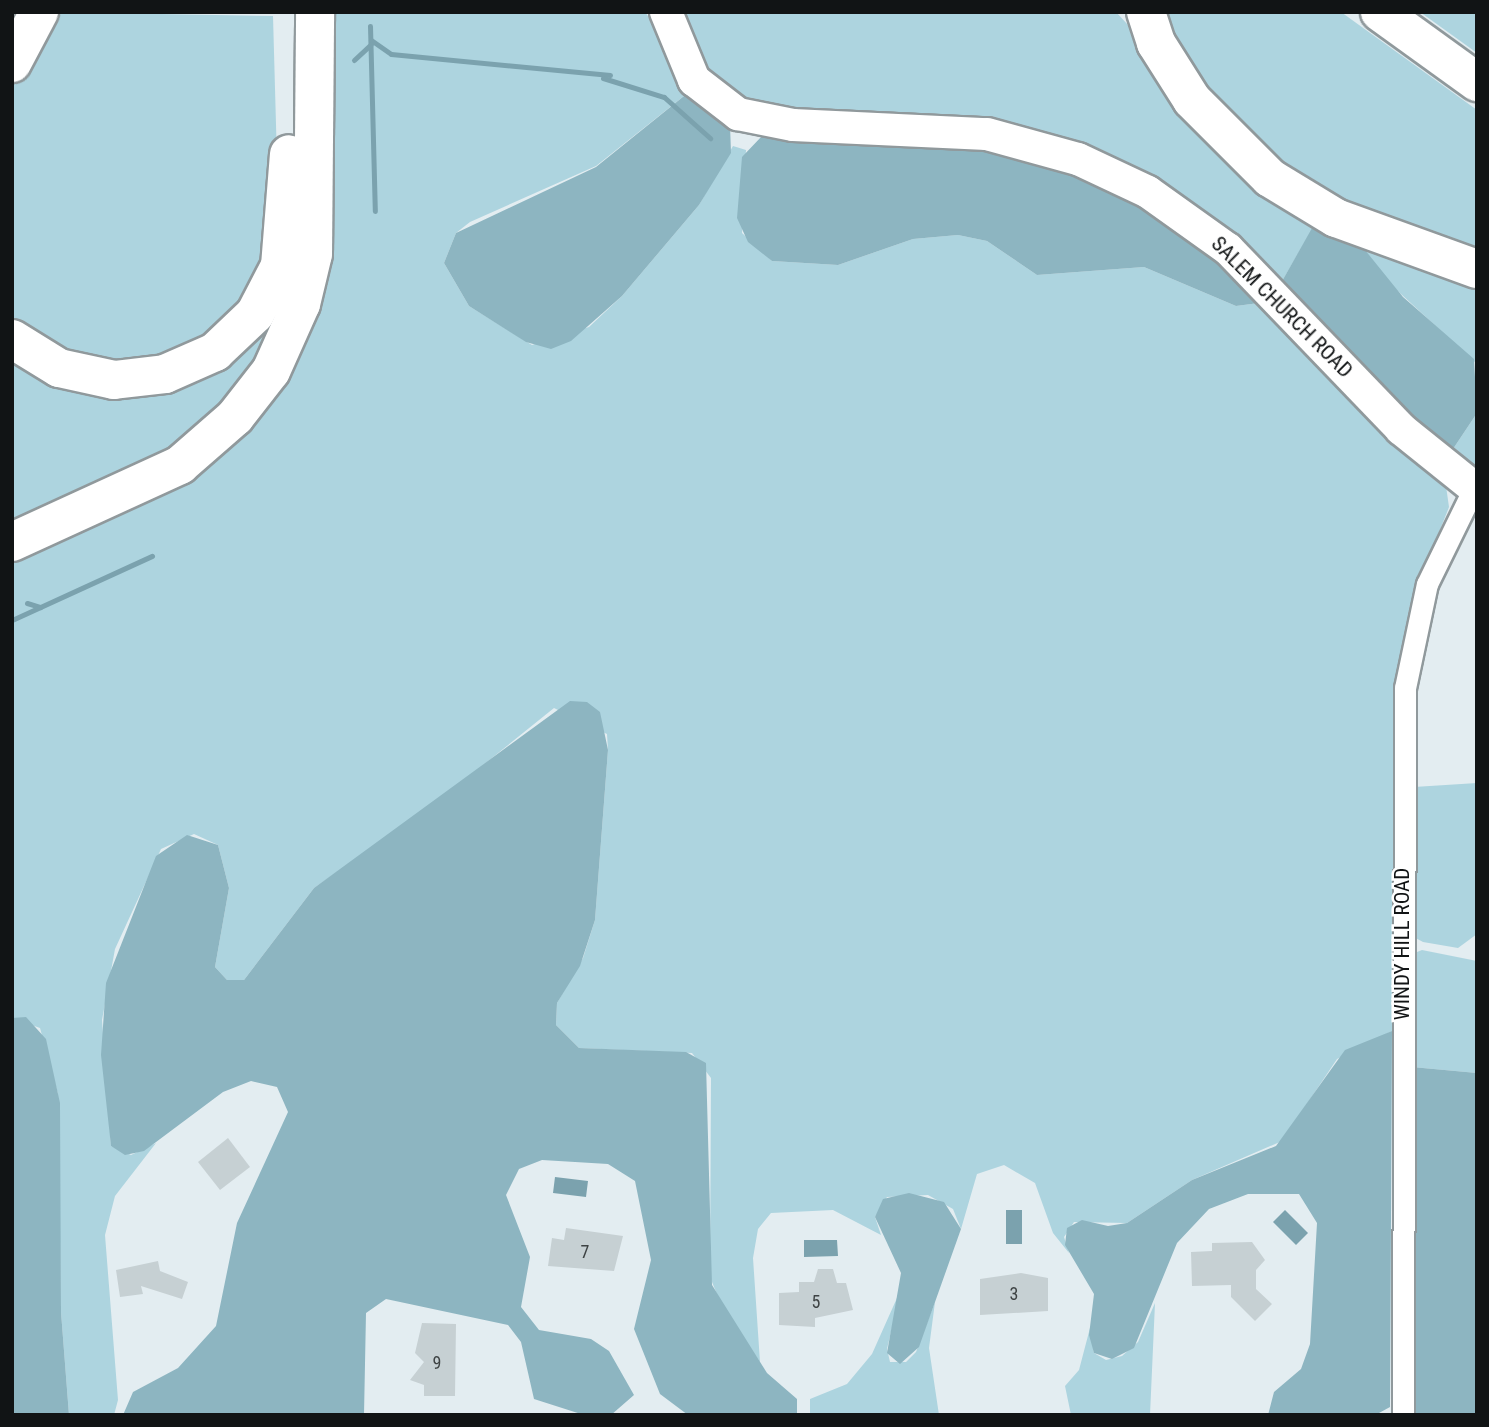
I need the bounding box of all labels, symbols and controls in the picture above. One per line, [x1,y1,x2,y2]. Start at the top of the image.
street label: SALEM CHURCH ROAD [1206,231,1358,383]
street label: WINDY HILL ROAD [1389,868,1415,1020]
house number: 7 [581,1241,589,1263]
house number: 3 [1010,1283,1018,1305]
house number: 5 [812,1291,820,1313]
house number: 9 [433,1352,441,1374]

